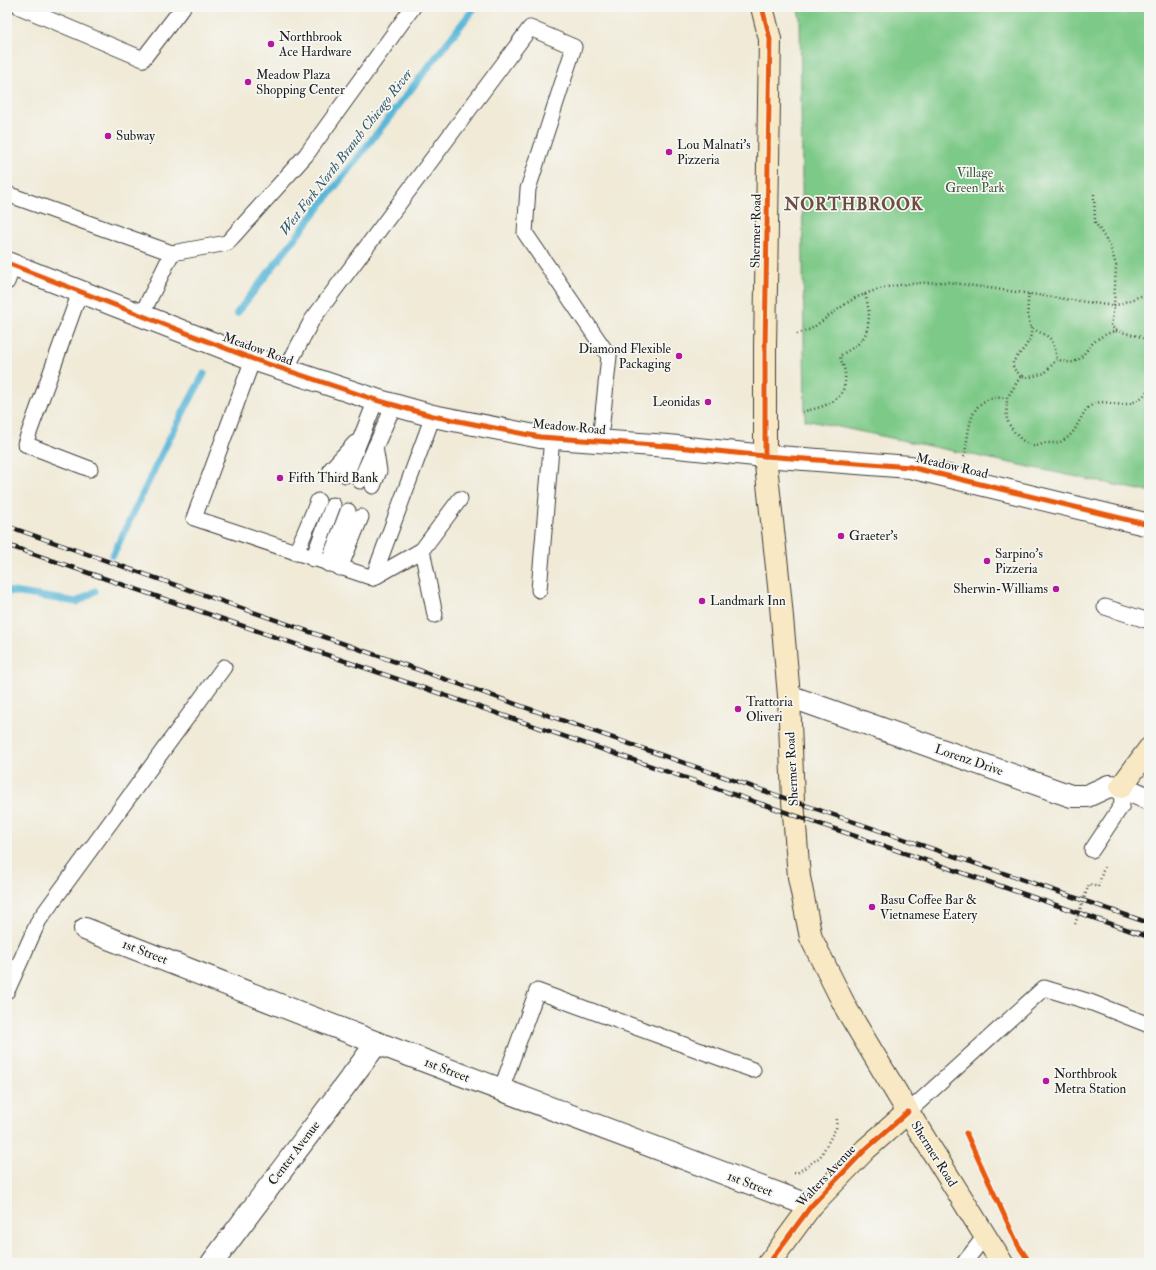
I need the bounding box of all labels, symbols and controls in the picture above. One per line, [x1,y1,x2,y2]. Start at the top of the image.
place label: Northbrook Ace Hardware [278,29,352,60]
marker: Northbrook Ace Hardware [266,39,276,49]
water label: West Fork North Branch Chicago River [276,65,417,238]
place label: Meadow Plaza Shopping Center [256,67,345,99]
marker: Meadow Plaza Shopping Center [243,77,253,87]
place label: Subway [116,128,155,145]
marker: Subway [103,131,113,141]
place label: Lou Malnati's Pizzeria [677,137,751,168]
marker: Lou Malnati's Pizzeria [664,147,674,157]
park label: Village Green Park [945,165,1006,196]
street label: Shermer Road [747,193,765,268]
district label: NORTHBROOK [783,194,924,215]
street label: Meadow Road [221,329,296,369]
place label: Diamond Flexible Packaging [578,341,672,372]
marker: Diamond Flexible Packaging [674,351,684,361]
place label: Leonidas [653,394,701,410]
marker: Leonidas [703,397,713,407]
street label: Meadow Road [532,416,607,438]
street label: Meadow Road [914,450,990,482]
place label: Fifth Third Bank [288,470,379,486]
marker: Fifth Third Bank [275,473,285,483]
place label: Graeter's [849,528,898,544]
marker: Graeter's [836,531,846,541]
place label: Sarpino's Pizzeria [995,546,1043,577]
marker: Sarpino's Pizzeria [982,556,992,566]
place label: Sherwin-Williams [953,581,1049,597]
marker: Sherwin-Williams [1051,584,1061,594]
place label: Landmark Inn [710,593,786,609]
marker: Landmark Inn [697,596,707,606]
place label: Trattoria Oliveri [746,694,793,725]
marker: Trattoria Oliveri [733,704,743,714]
street label: Shermer Road [782,731,802,807]
street label: Lorenz Drive [933,741,1006,779]
place label: Basu Coffee Bar & Vietnamese Eatery [880,892,978,924]
marker: Basu Coffee Bar & Vietnamese Eatery [867,902,877,912]
street label: 1st Street [120,936,170,968]
street label: 1st Street [422,1054,472,1086]
place label: Northbrook Metra Station [1054,1066,1127,1097]
marker: Northbrook Metra Station [1041,1076,1051,1086]
street label: Center Avenue [265,1117,324,1188]
street label: Shermer Road [907,1118,961,1190]
street label: Walters Avenue [792,1141,860,1211]
street label: 1st Street [725,1168,775,1200]

